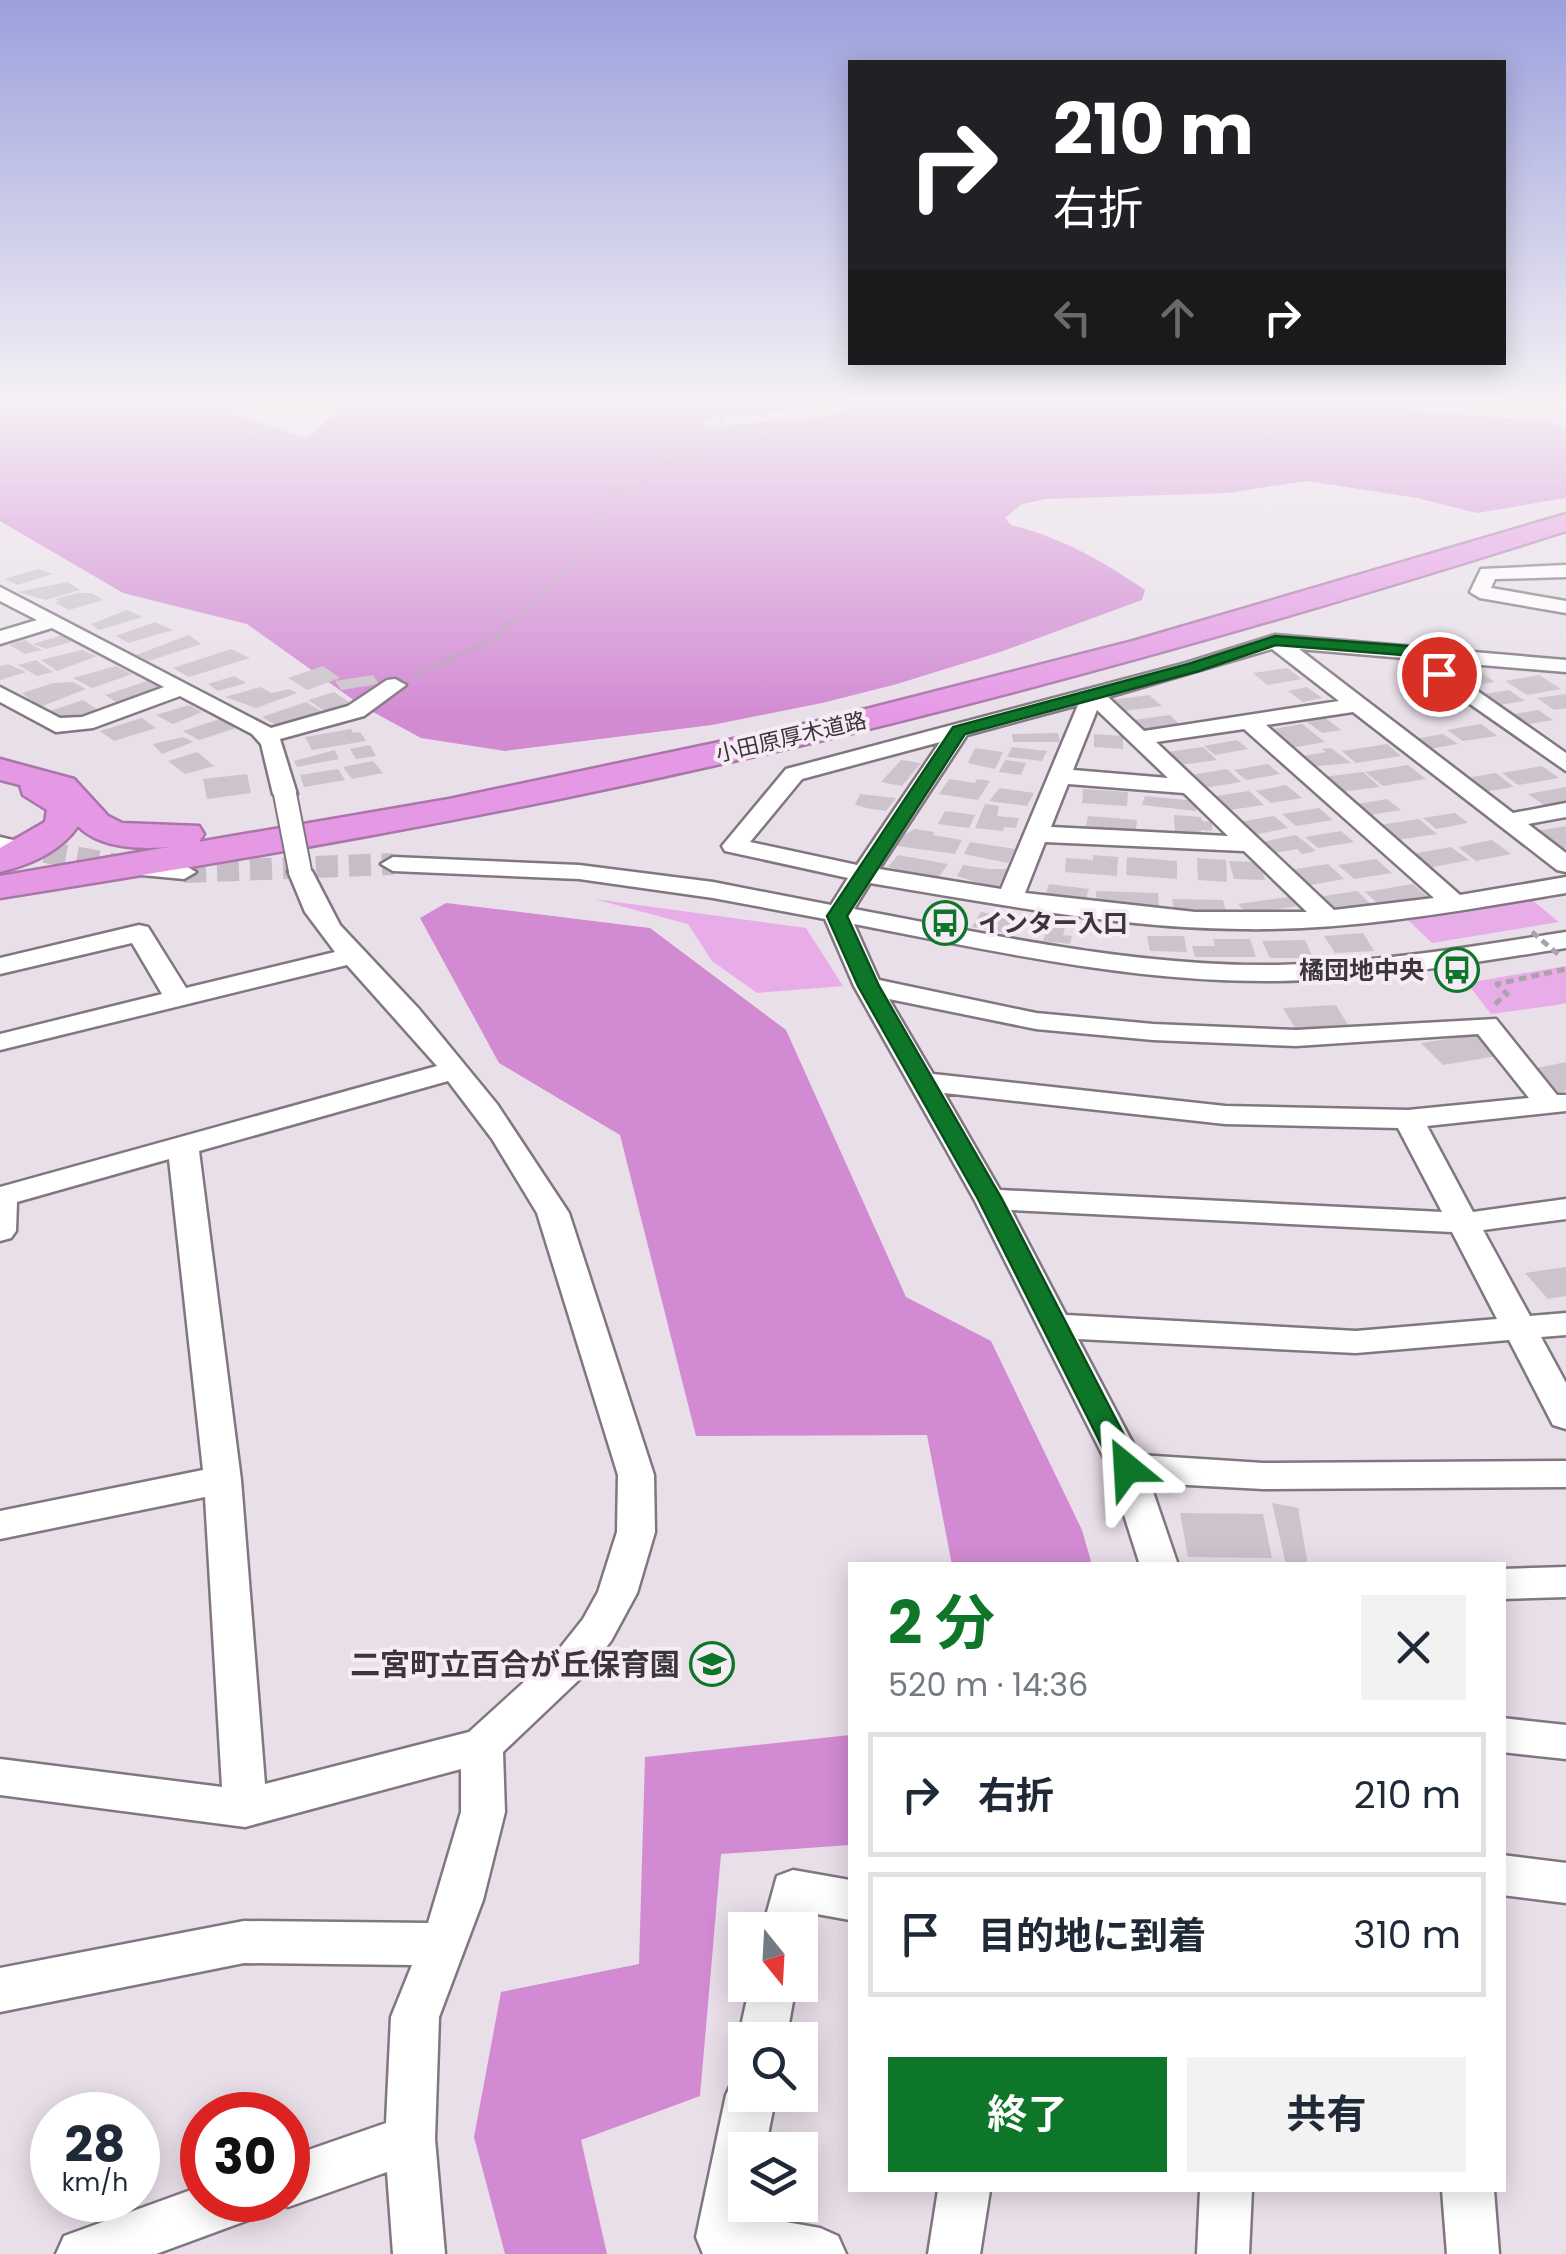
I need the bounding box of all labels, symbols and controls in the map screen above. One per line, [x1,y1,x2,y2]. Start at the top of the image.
text: 210 m [1053,80,1254,179]
icon: right [888,100,1018,230]
text: 右折 [1053,177,1143,240]
icon: left [1045,290,1100,345]
icon: ahead [1150,290,1205,345]
icon: right [1255,290,1310,345]
pin [1397,632,1482,717]
icon: arrive [1412,647,1467,702]
street label: 小田原厚木道路 [712,705,870,769]
bus stop icon: インター入口 [922,900,968,946]
place label: インター入口 [978,906,1128,941]
bus stop icon: 橘団地中央 [1434,947,1480,993]
place label: 橘団地中央 [1299,953,1424,988]
position arrow [1075,1416,1179,1520]
text: 2 分 [888,1581,995,1665]
button: close [1361,1595,1466,1700]
school or university icon: 二宮町立百合が丘保育園 [689,1641,735,1687]
place label: 二宮町立百合が丘保育園 [350,1643,680,1686]
text: 520 m · 14:36 [888,1662,1088,1707]
icon: right [893,1767,948,1822]
text: 210 m [1354,1768,1461,1821]
text: 右折 [978,1769,1054,1822]
icon: arrive [893,1907,948,1962]
text: 310 m [1353,1908,1461,1961]
text: 目的地に到着 [978,1909,1206,1962]
north arrow [728,1912,818,2002]
map controls [728,1912,818,2222]
button: search [728,2022,818,2112]
button: 終了 [888,2057,1167,2172]
button: 共有 [1187,2057,1466,2172]
speed limit sign: 30 [180,2092,310,2222]
text: 28 [65,2109,125,2180]
button: layers [728,2132,818,2222]
text: km/h [62,2165,128,2200]

